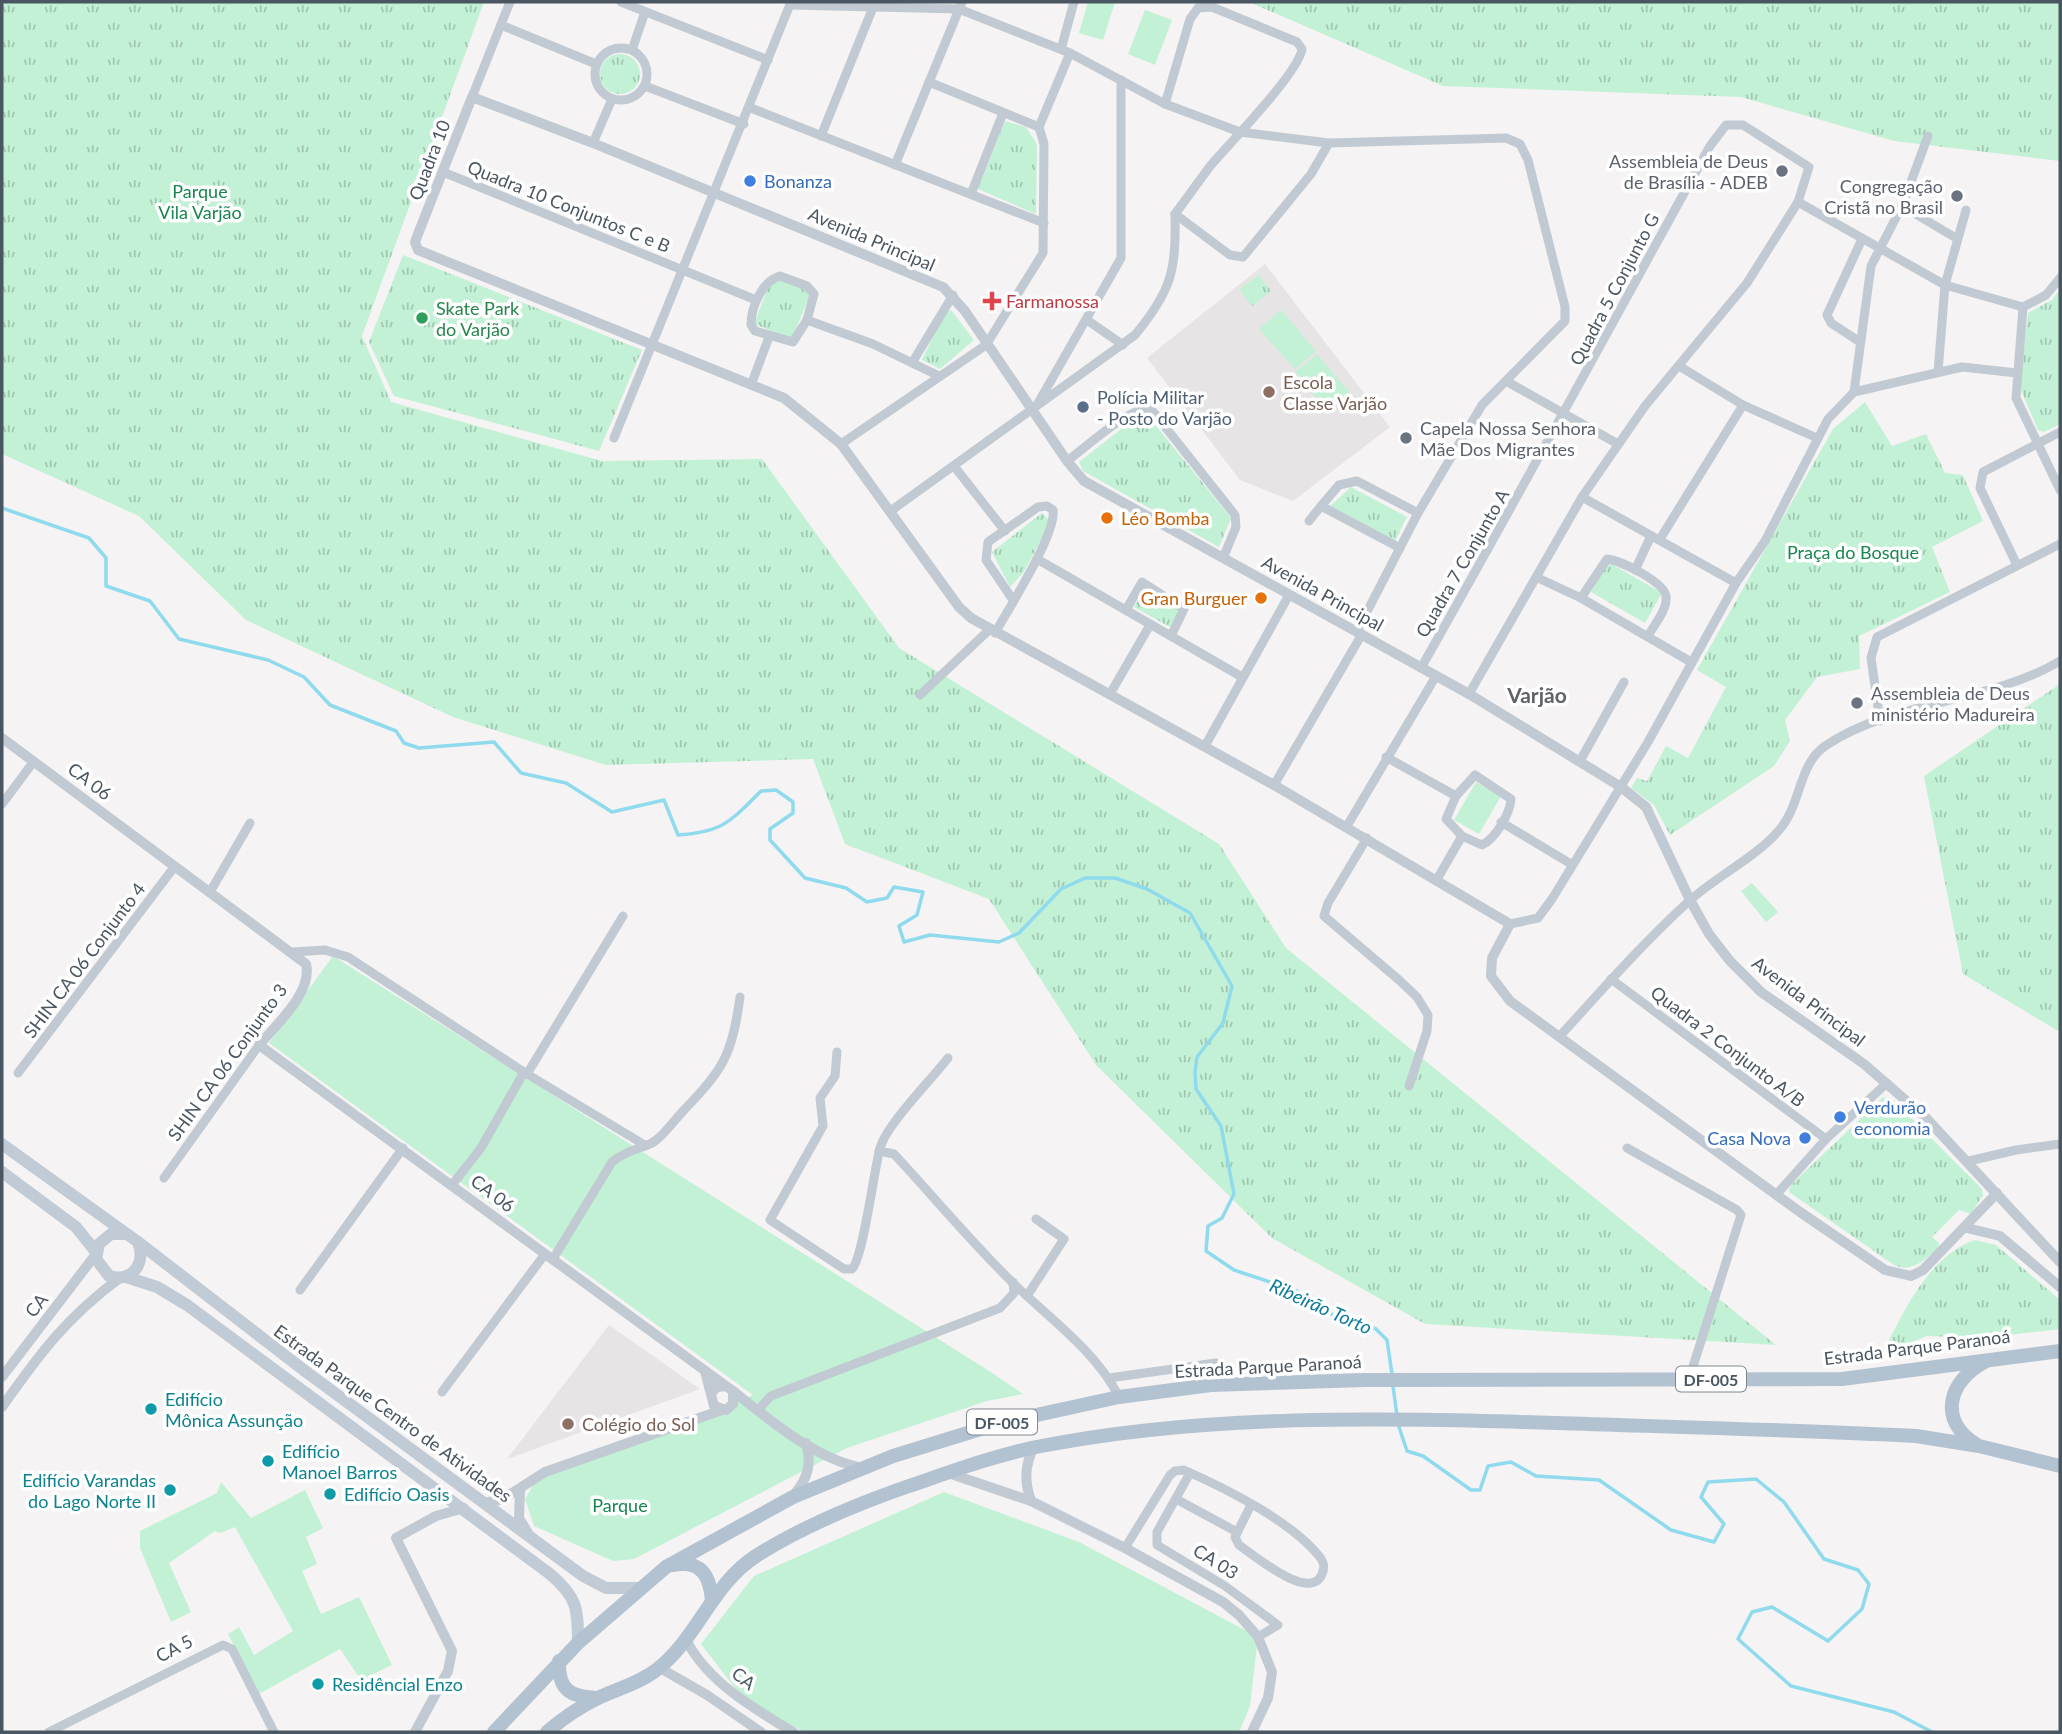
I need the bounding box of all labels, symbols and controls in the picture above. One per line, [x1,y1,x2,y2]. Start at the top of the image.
street label: Quadra 10 [404,117,454,203]
place label: Assembleia de Deus de Brasília - ADEB [1609,150,1768,193]
street label: Quadra 10 Conjuntos C e B [464,155,674,257]
marker: Assembleia de Deus de Brasília - ADEB [1774,163,1790,179]
place label: Bonanza [764,170,832,192]
marker: Bonanza [742,173,758,189]
place label: Congregação Cristã no Brasil [1824,175,1943,218]
park label: Parque Vila Varjão [158,180,242,223]
marker: Congregação Cristã no Brasil [1949,188,1965,204]
street label: Avenida Principal [805,202,939,276]
street label: Quadra 5 Conjunto G [1565,209,1663,369]
place label: Farmanossa [1006,290,1099,312]
marker: Farmanossa [984,293,1000,309]
place label: Skate Park do Varjão [436,297,520,340]
marker: Skate Park do Varjão [414,310,430,326]
place label: Escola Classe Varjão [1283,371,1387,414]
marker: Escola Classe Varjão [1261,384,1277,400]
place label: Polícia Militar - Posto do Varjão [1097,386,1232,429]
marker: Polícia Militar - Posto do Varjão [1075,399,1091,415]
place label: Capela Nossa Senhora Mãe Dos Migrantes [1420,417,1596,460]
marker: Capela Nossa Senhora Mãe Dos Migrantes [1398,430,1414,446]
street label: Quadra 7 Conjunto A [1411,484,1514,641]
place label: Léo Bomba [1121,507,1209,529]
marker: Léo Bomba [1099,510,1115,526]
park label: Praça do Bosque [1787,541,1919,563]
street label: Avenida Principal [1258,550,1388,636]
place label: Gran Burguer [1141,587,1247,609]
marker: Gran Burguer [1253,590,1269,606]
district label: Varjão [1506,682,1567,707]
place label: Assembleia de Deus ministério Madureira [1871,682,2035,725]
marker: Assembleia de Deus ministério Madureira [1849,695,1865,711]
street label: CA 06 [64,757,116,805]
street label: SHIN CA 06 Conjunto 4 [18,878,150,1042]
street label: Avenida Principal [1748,951,1870,1051]
street label: SHIN CA 06 Conjunto 3 [163,979,291,1145]
street label: Quadra 2 Conjunto A/B [1647,981,1809,1111]
place label: Verdurão economia [1854,1096,1930,1139]
marker: Verdurão economia [1832,1109,1848,1125]
place label: Casa Nova [1707,1127,1791,1149]
marker: Casa Nova [1797,1130,1813,1146]
street label: CA 06 [467,1169,519,1217]
water label: Ribeirão Torto [1266,1273,1376,1339]
street label: CA [20,1288,53,1321]
street label: Estrada Parque Centro de Atividades [270,1319,516,1507]
street label: Estrada Parque Paranoá [1823,1325,2011,1369]
street label: Estrada Parque Paranoá [1174,1350,1362,1382]
road number: DF-005 [1676,1366,1746,1392]
place label: Edifício Mônica Assunção [165,1388,303,1431]
marker: Edifício Mônica Assunção [143,1401,159,1417]
road number: DF-005 [967,1410,1037,1434]
place label: Colégio do Sol [582,1413,695,1435]
marker: Colégio do Sol [560,1416,576,1432]
place label: Edifício Manoel Barros [282,1440,397,1483]
marker: Edifício Manoel Barros [260,1453,276,1469]
place label: Edifício Varandas do Lago Norte II [22,1469,156,1512]
marker: Edifício Varandas do Lago Norte II [162,1482,178,1498]
place label: Edifício Oasis [344,1483,450,1505]
marker: Edifício Oasis [322,1486,338,1502]
park label: Parque [592,1494,648,1516]
street label: CA 03 [1189,1539,1243,1583]
street label: CA 5 [152,1629,196,1667]
street label: CA [728,1662,761,1695]
place label: Residêncial Enzo [332,1673,463,1695]
marker: Residêncial Enzo [310,1676,326,1692]

